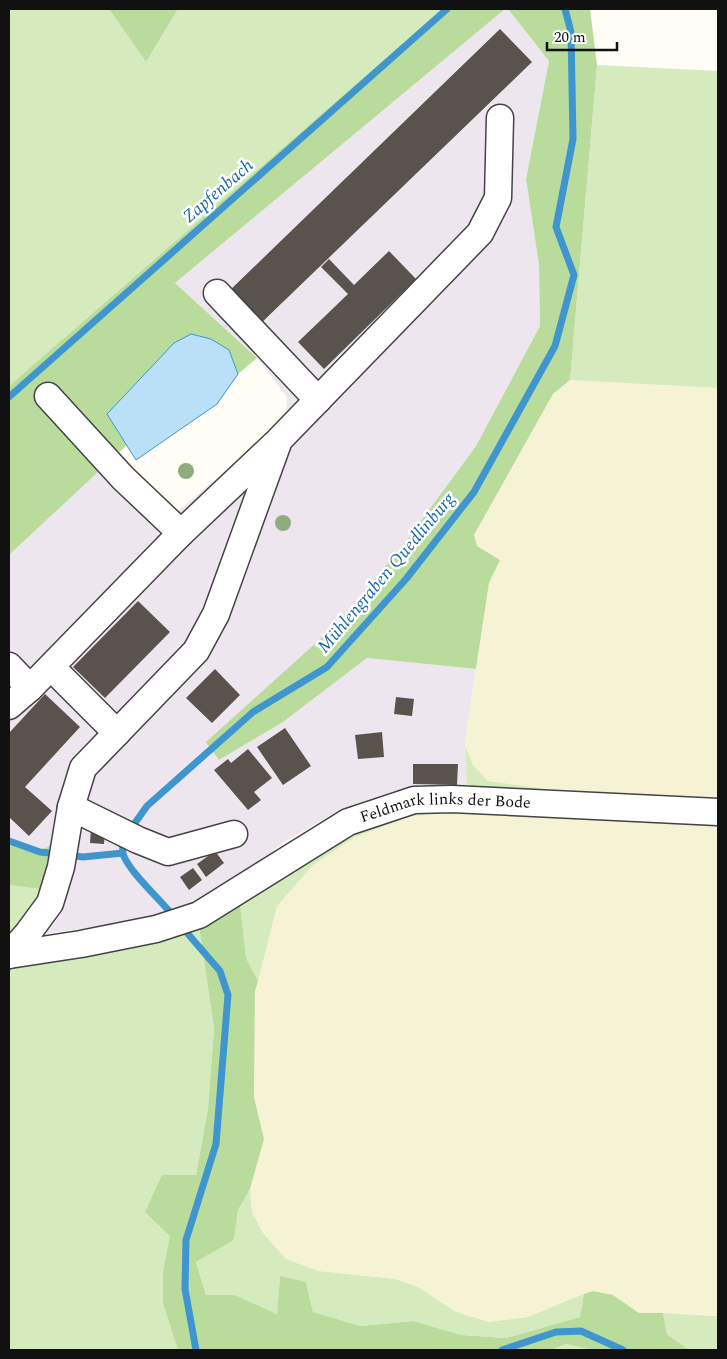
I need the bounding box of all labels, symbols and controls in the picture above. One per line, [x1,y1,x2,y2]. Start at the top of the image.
scale bar [547,20,617,52]
text: 20 m [554,26,586,49]
water label: Zapfenbach [177,152,259,230]
water label: Mühlengraben Quedlinburg [311,486,462,659]
street label: Feldmark links der Bode [357,787,531,829]

